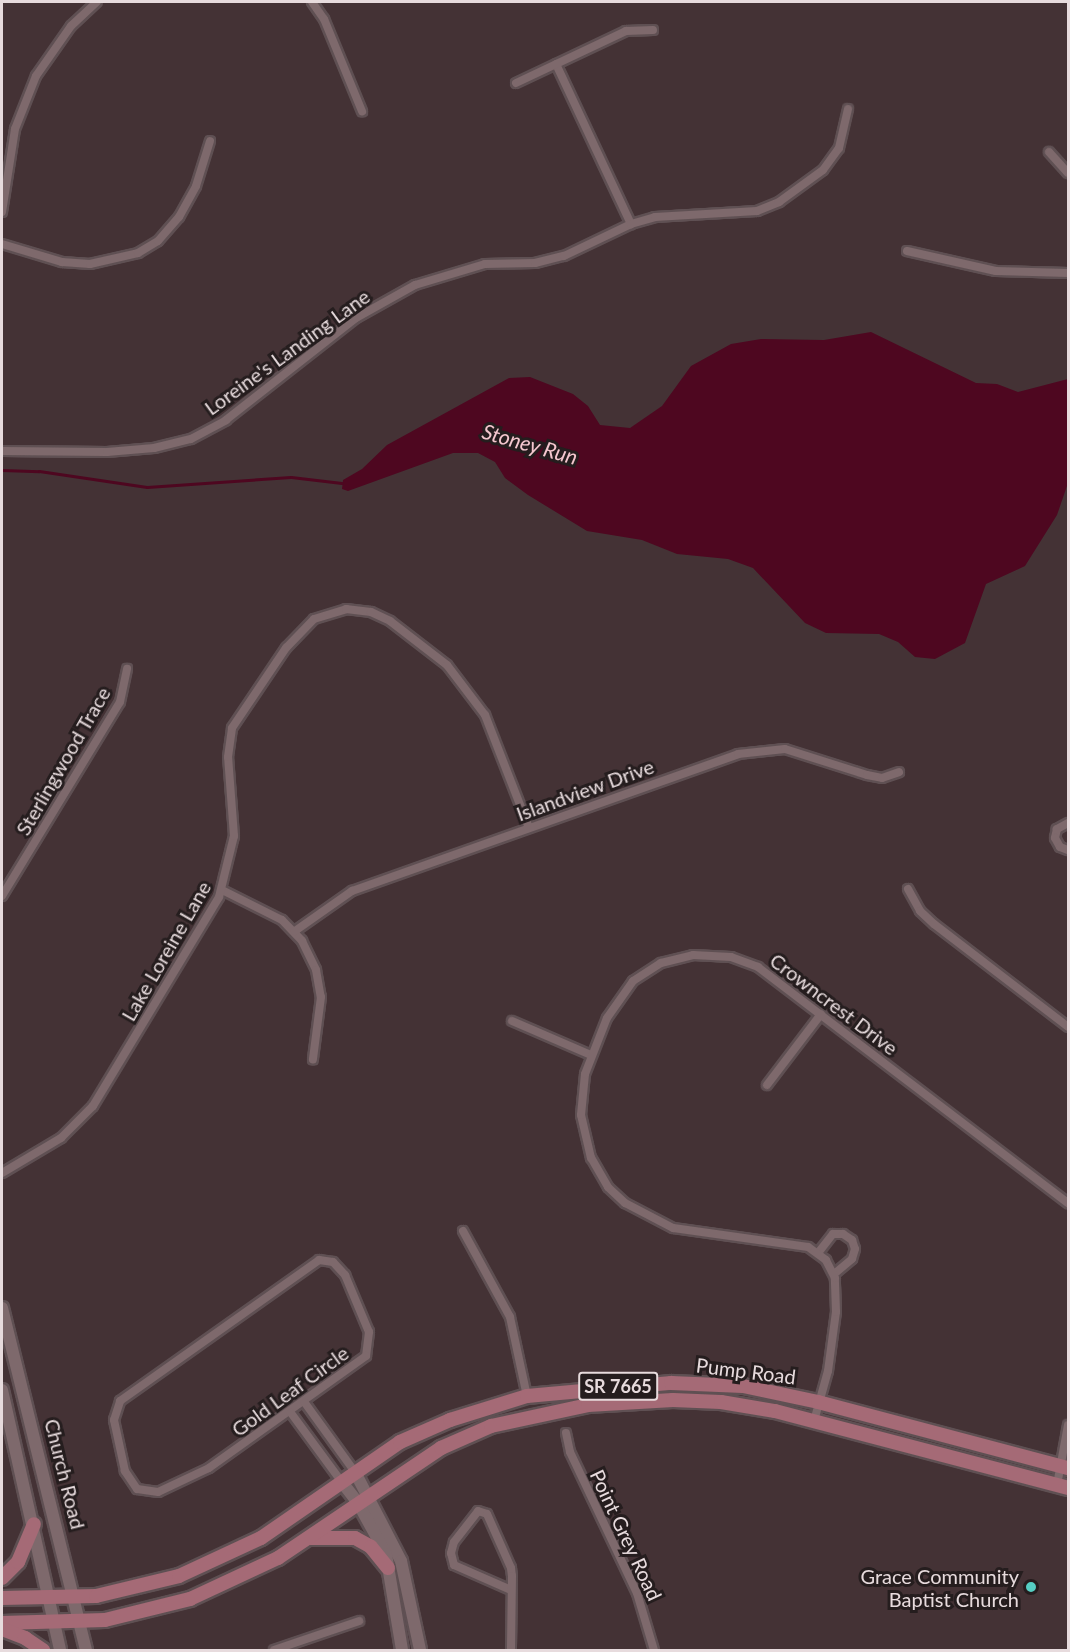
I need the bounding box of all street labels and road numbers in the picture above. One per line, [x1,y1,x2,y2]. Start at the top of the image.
street label: Loreine's Landing Lane [200,284,374,420]
street label: Sterlingwood Trace [11,682,115,840]
street label: Islandview Drive [513,754,657,826]
street label: Lake Loreine Lane [116,877,216,1025]
street label: Crowncrest Drive [765,948,903,1060]
street label: Gold Leaf Circle [227,1341,353,1441]
street label: Pump Road [695,1353,797,1389]
road number: SR 7665 [578,1371,658,1401]
street label: Church Road [40,1416,90,1532]
street label: Point Grey Road [585,1465,667,1605]

